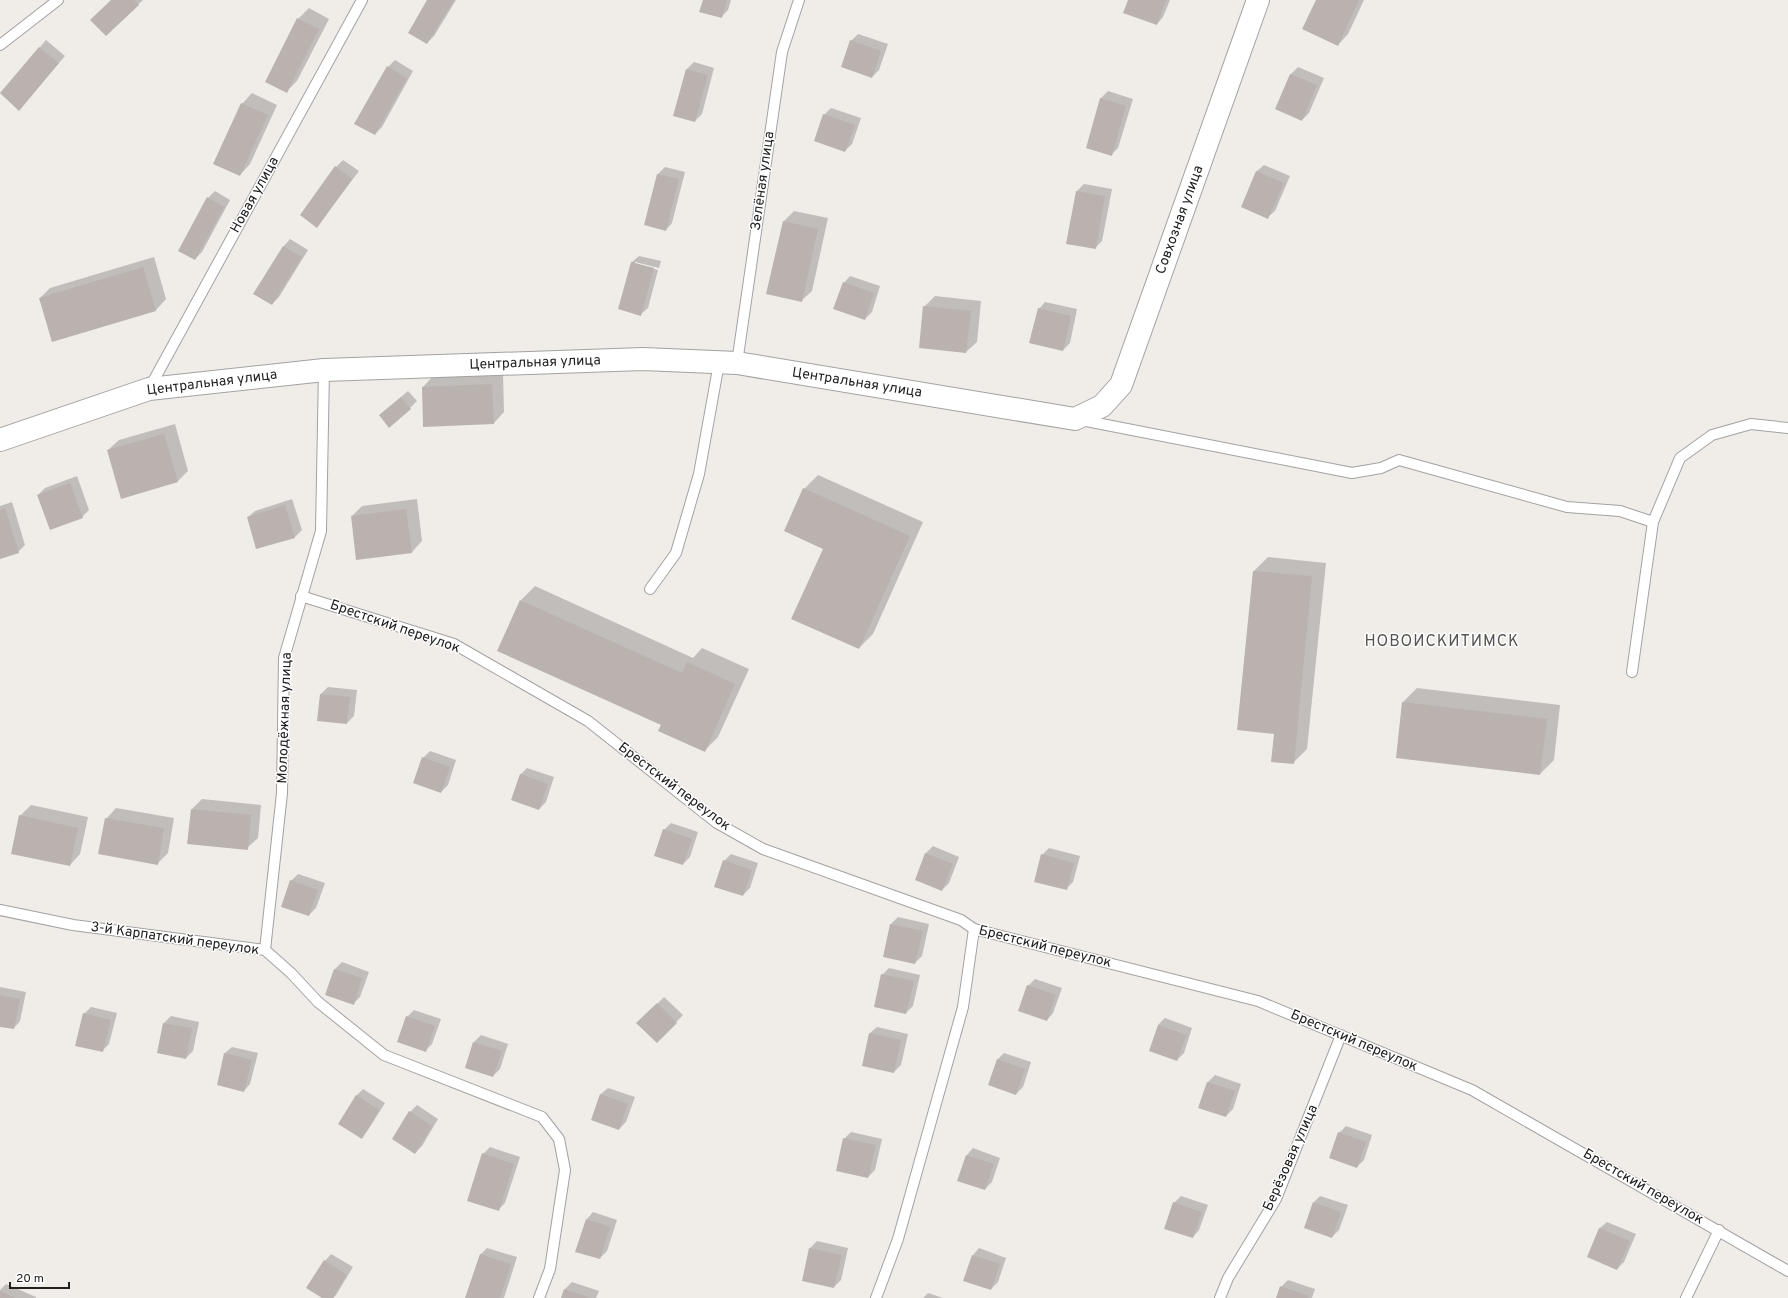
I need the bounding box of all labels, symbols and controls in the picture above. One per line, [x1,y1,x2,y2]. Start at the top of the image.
street label: Зелёная улица [748,130,778,232]
street label: Новая улица [227,154,283,236]
street label: Совхозная улица [1152,163,1208,277]
street label: Центральная улица [469,352,601,374]
street label: Центральная улица [791,364,923,402]
street label: Центральная улица [146,367,278,399]
street label: Брестский переулок [328,597,462,657]
district label: НОВОИСКИТИМСК [1364,632,1520,652]
street label: Молодёжная улица [274,652,296,784]
street label: Брестский переулок [614,739,734,835]
street label: 3-й Карпатский переулок [90,919,260,959]
street label: Брестский переулок [977,922,1113,972]
street label: Брестский переулок [1288,1007,1420,1075]
street label: Берёзовая улица [1260,1102,1322,1214]
street label: Брестский переулок [1580,1146,1706,1228]
scale bar [10,1264,69,1290]
text: 20 m [16,1271,44,1287]

